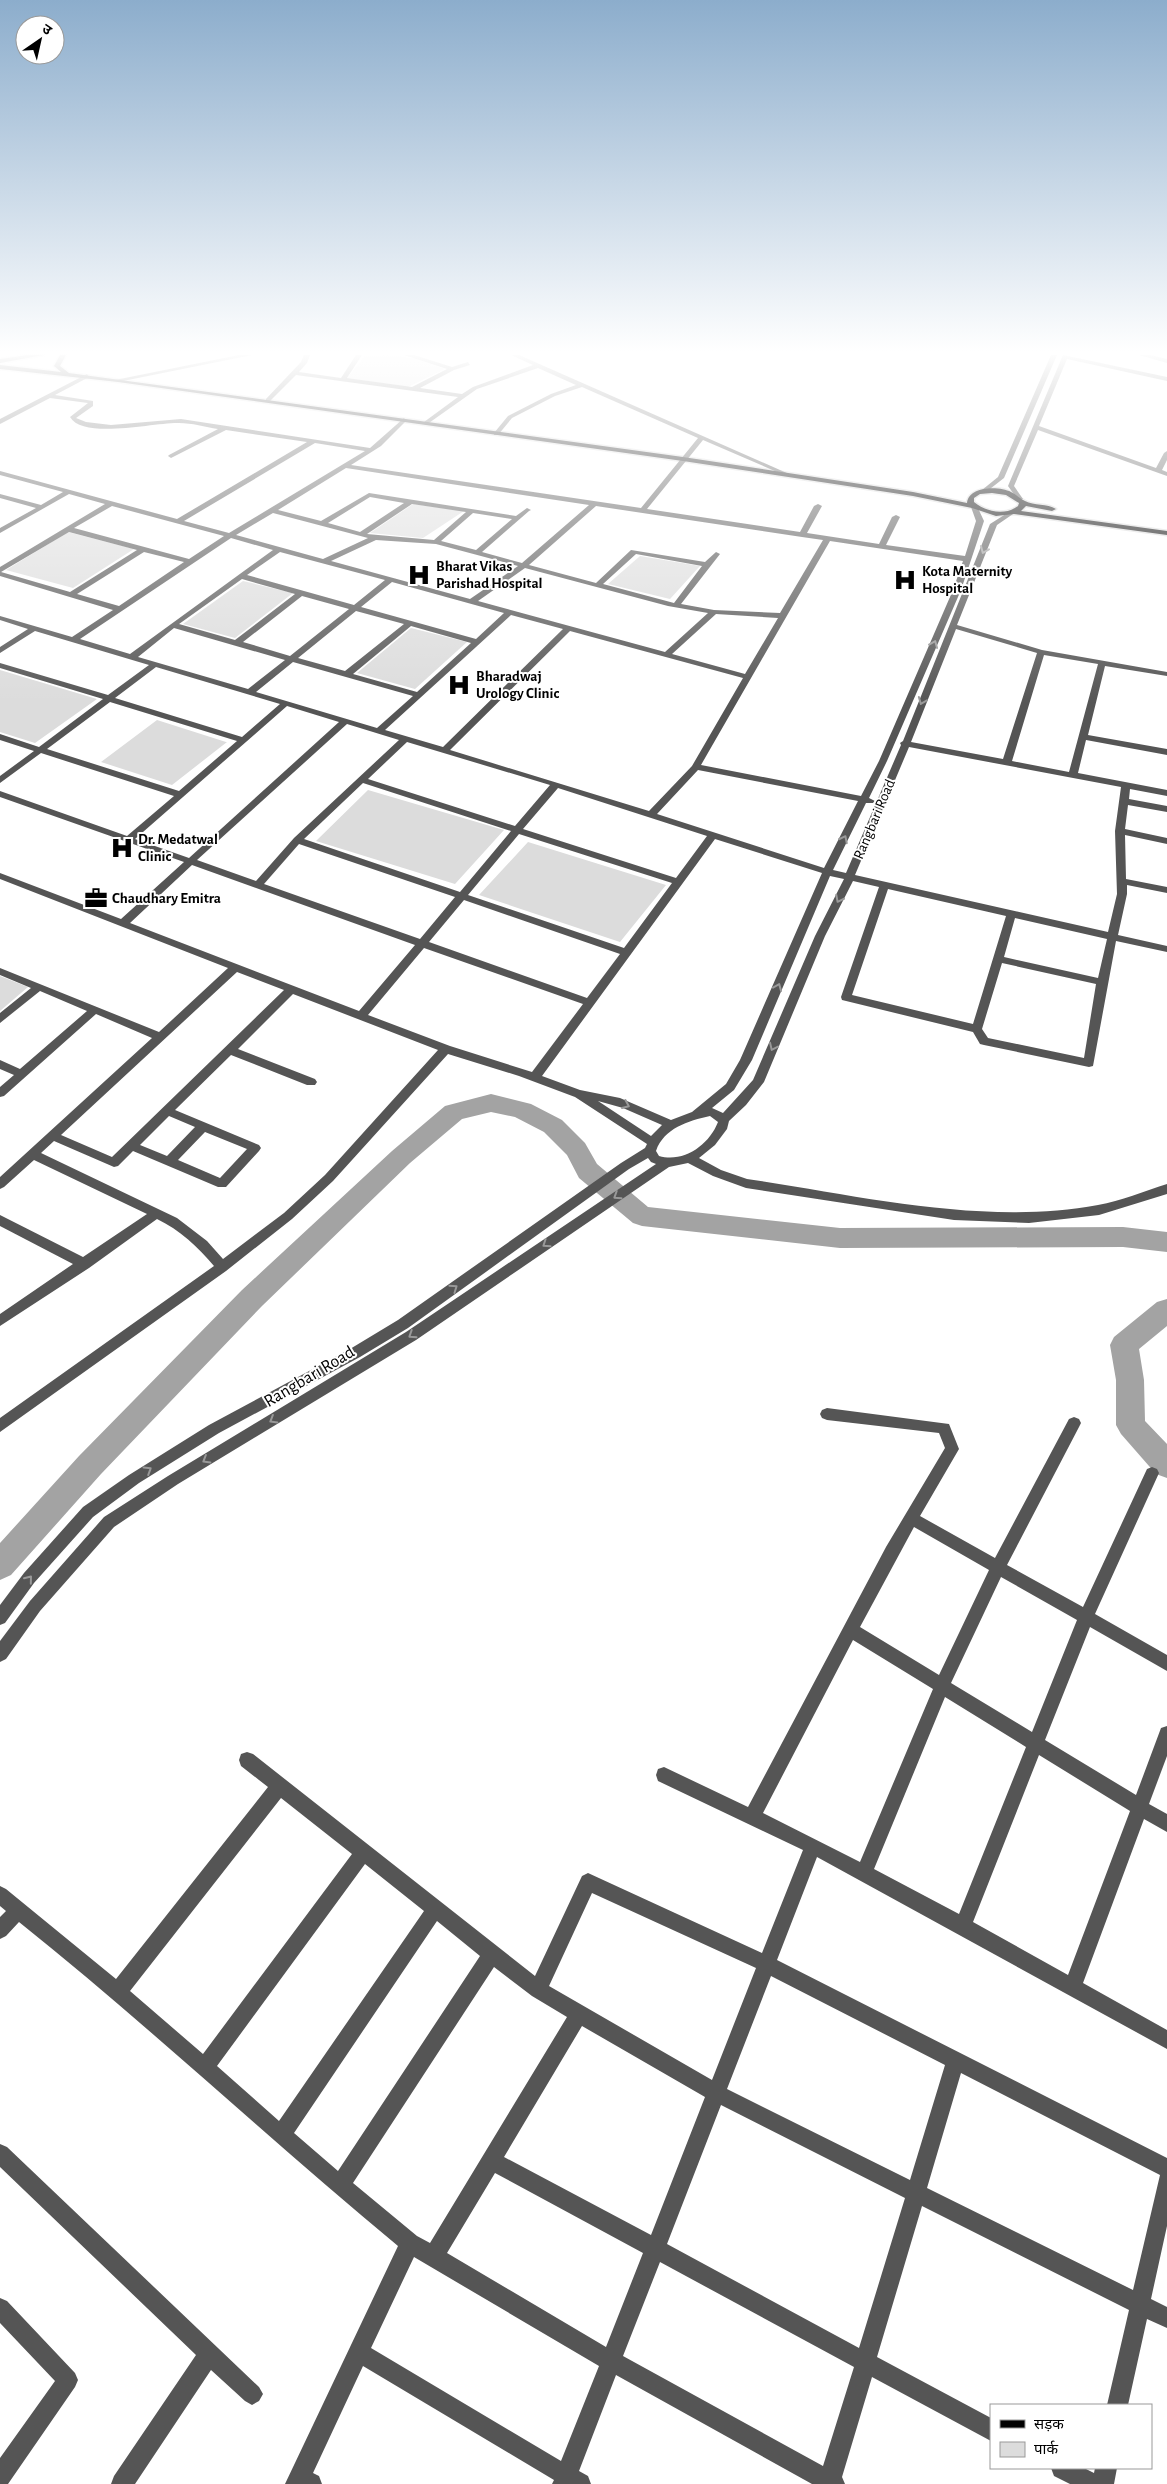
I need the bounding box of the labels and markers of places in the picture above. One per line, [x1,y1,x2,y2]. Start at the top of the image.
place label: Bharat Vikas Parishad Hospital [436,559,543,591]
hospital icon: Bharat Vikas Parishad Hospital [406,562,432,588]
place label: Kota Maternity Hospital [922,564,1013,596]
hospital icon: Kota Maternity Hospital [892,567,918,593]
place label: Bharadwaj Urology Clinic [476,669,559,701]
hospital icon: Bharadwaj Urology Clinic [446,672,472,698]
place label: Dr. Medatwal Clinic [138,832,218,864]
hospital icon: Dr. Medatwal Clinic [109,835,135,861]
office icon: Chaudhary Emitra [83,885,109,911]
place label: Chaudhary Emitra [112,891,221,906]

